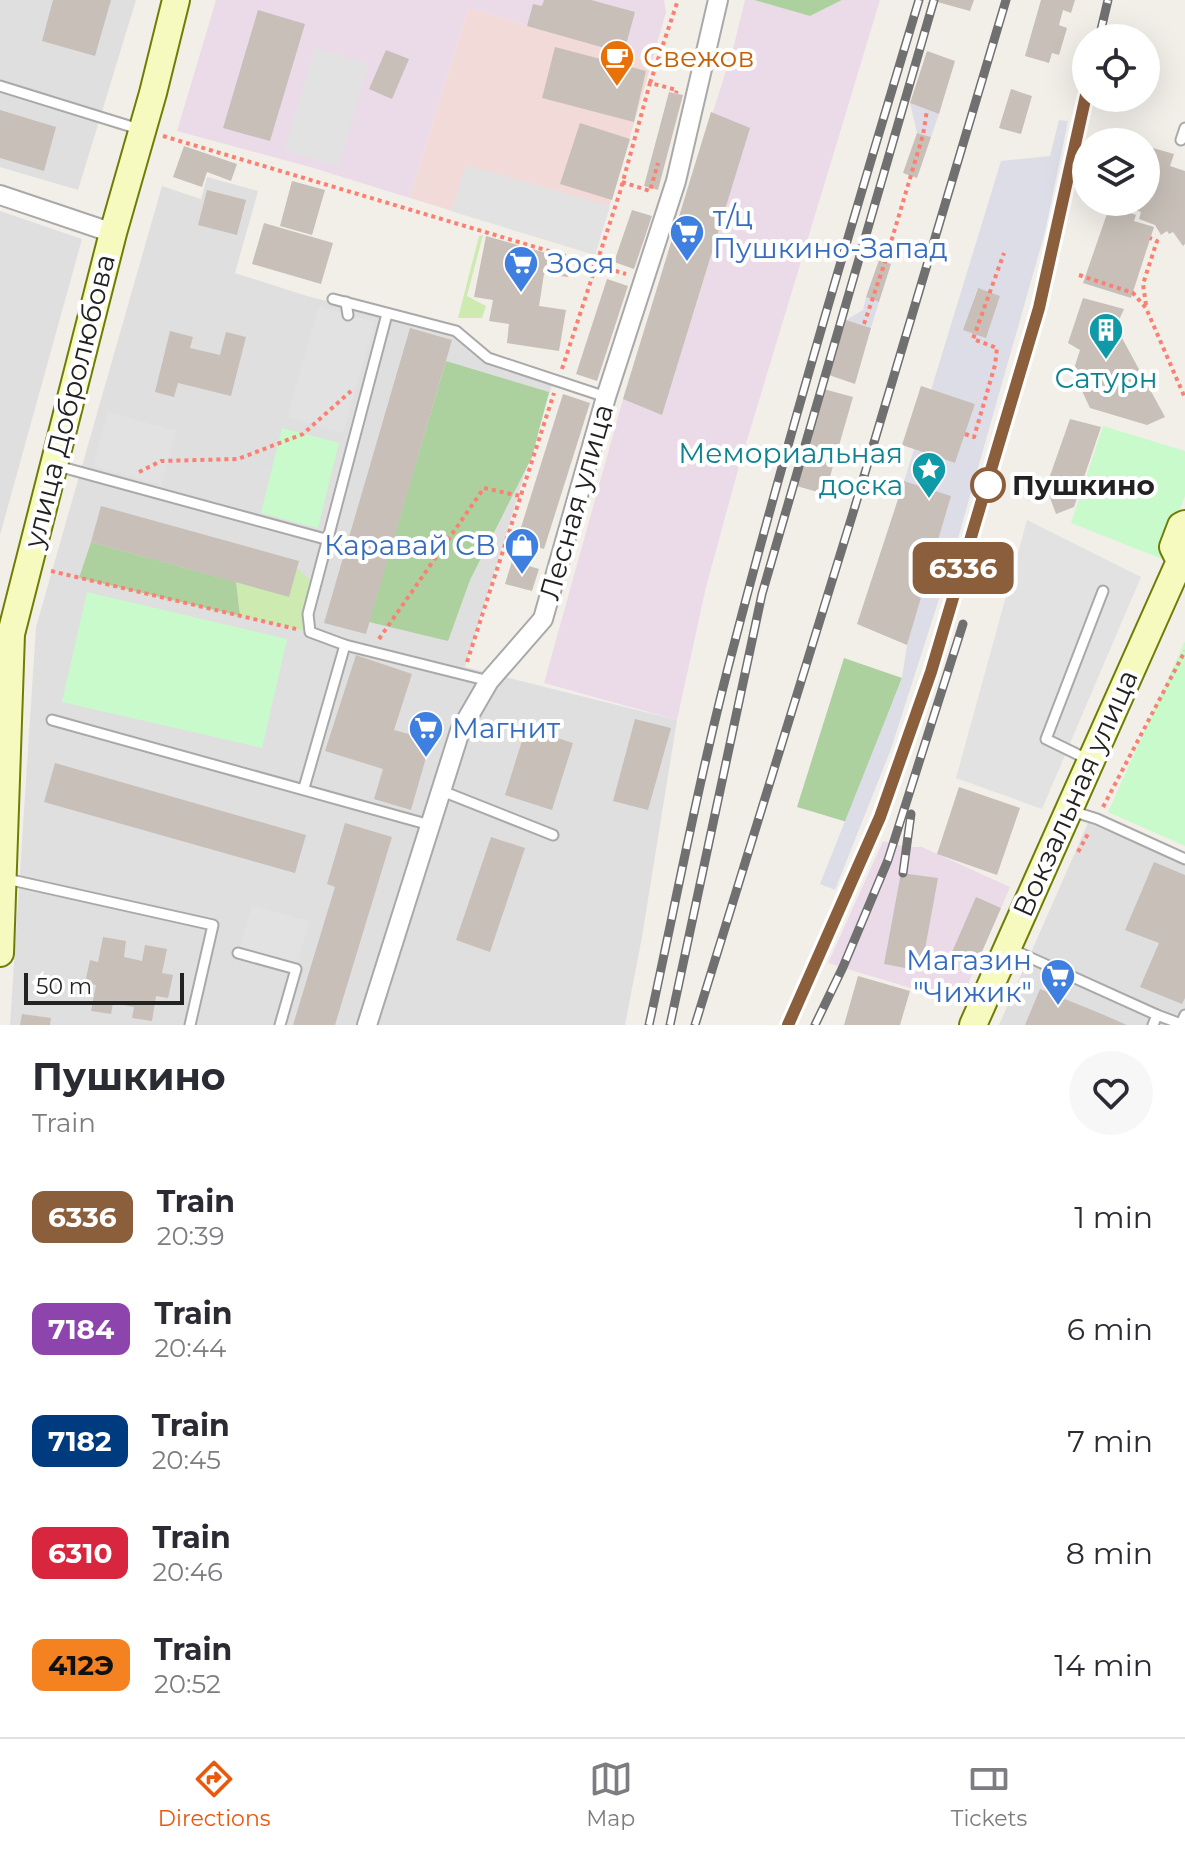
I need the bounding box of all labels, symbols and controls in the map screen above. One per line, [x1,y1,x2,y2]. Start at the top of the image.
map controls [1072,24,1160,216]
button: locate [1072,24,1160,112]
cafe icon: Свежов [598,38,636,88]
place label: Свежов [643,40,754,74]
button: layers [1072,128,1160,216]
place label: т/ц Пушкино-Запад [713,199,948,265]
supermarket icon: т/ц Пушкино-Запад [668,213,706,263]
supermarket icon: Зося [502,244,540,294]
place label: Зося [547,246,614,280]
street label: улица Добролюбова [16,251,122,552]
building icon: Сатурн [1087,311,1125,361]
place label: Сатурн [1054,361,1158,395]
street label: Лесная улица [532,400,620,604]
place label: Мемориальная доска [678,436,903,502]
place icon: Мемориальная доска [910,450,948,500]
marker: Пушкино [971,468,1005,502]
place label: Пушкино [1012,468,1155,502]
shop icon: Каравай СВ [503,526,541,576]
place label: Каравай СВ [324,528,496,562]
line badge: 6336 [907,542,1019,594]
text: 6336 [929,551,997,585]
street label: Вокзальная улица [1005,664,1145,922]
supermarket icon: Магнит [407,709,445,759]
place label: Магнит [452,711,561,745]
place label: Магазин "Чижик" [906,943,1032,1009]
supermarket icon: Магазин "Чижик" [1039,957,1077,1007]
scale bar [24,969,184,1005]
text: 50 m [36,973,92,1000]
button: heart [1069,1051,1153,1135]
text: Пушкино [32,1053,226,1100]
text: Train [32,1107,96,1139]
text: Train [157,1183,235,1220]
text: 1 min [1074,1199,1153,1236]
text: 6336 [48,1200,117,1234]
text: 20:39 [157,1220,225,1252]
text: Train [154,1295,233,1332]
text: 6 min [1067,1311,1153,1348]
text: 7184 [48,1312,114,1346]
text: 20:44 [154,1332,226,1364]
text: Train [152,1407,230,1444]
text: 7 min [1067,1423,1153,1460]
text: 7182 [48,1424,112,1458]
text: 20:45 [152,1444,221,1476]
text: Train [152,1519,231,1556]
text: 8 min [1066,1535,1153,1572]
text: 6310 [48,1536,112,1570]
text: 20:46 [152,1556,223,1588]
text: Train [154,1631,232,1668]
text: 14 min [1054,1647,1153,1684]
text: 412Э [48,1648,114,1682]
text: 20:52 [154,1668,221,1700]
tab: Directions [158,1757,271,1832]
tab: Map [586,1757,635,1832]
tab: Tickets [951,1757,1027,1832]

